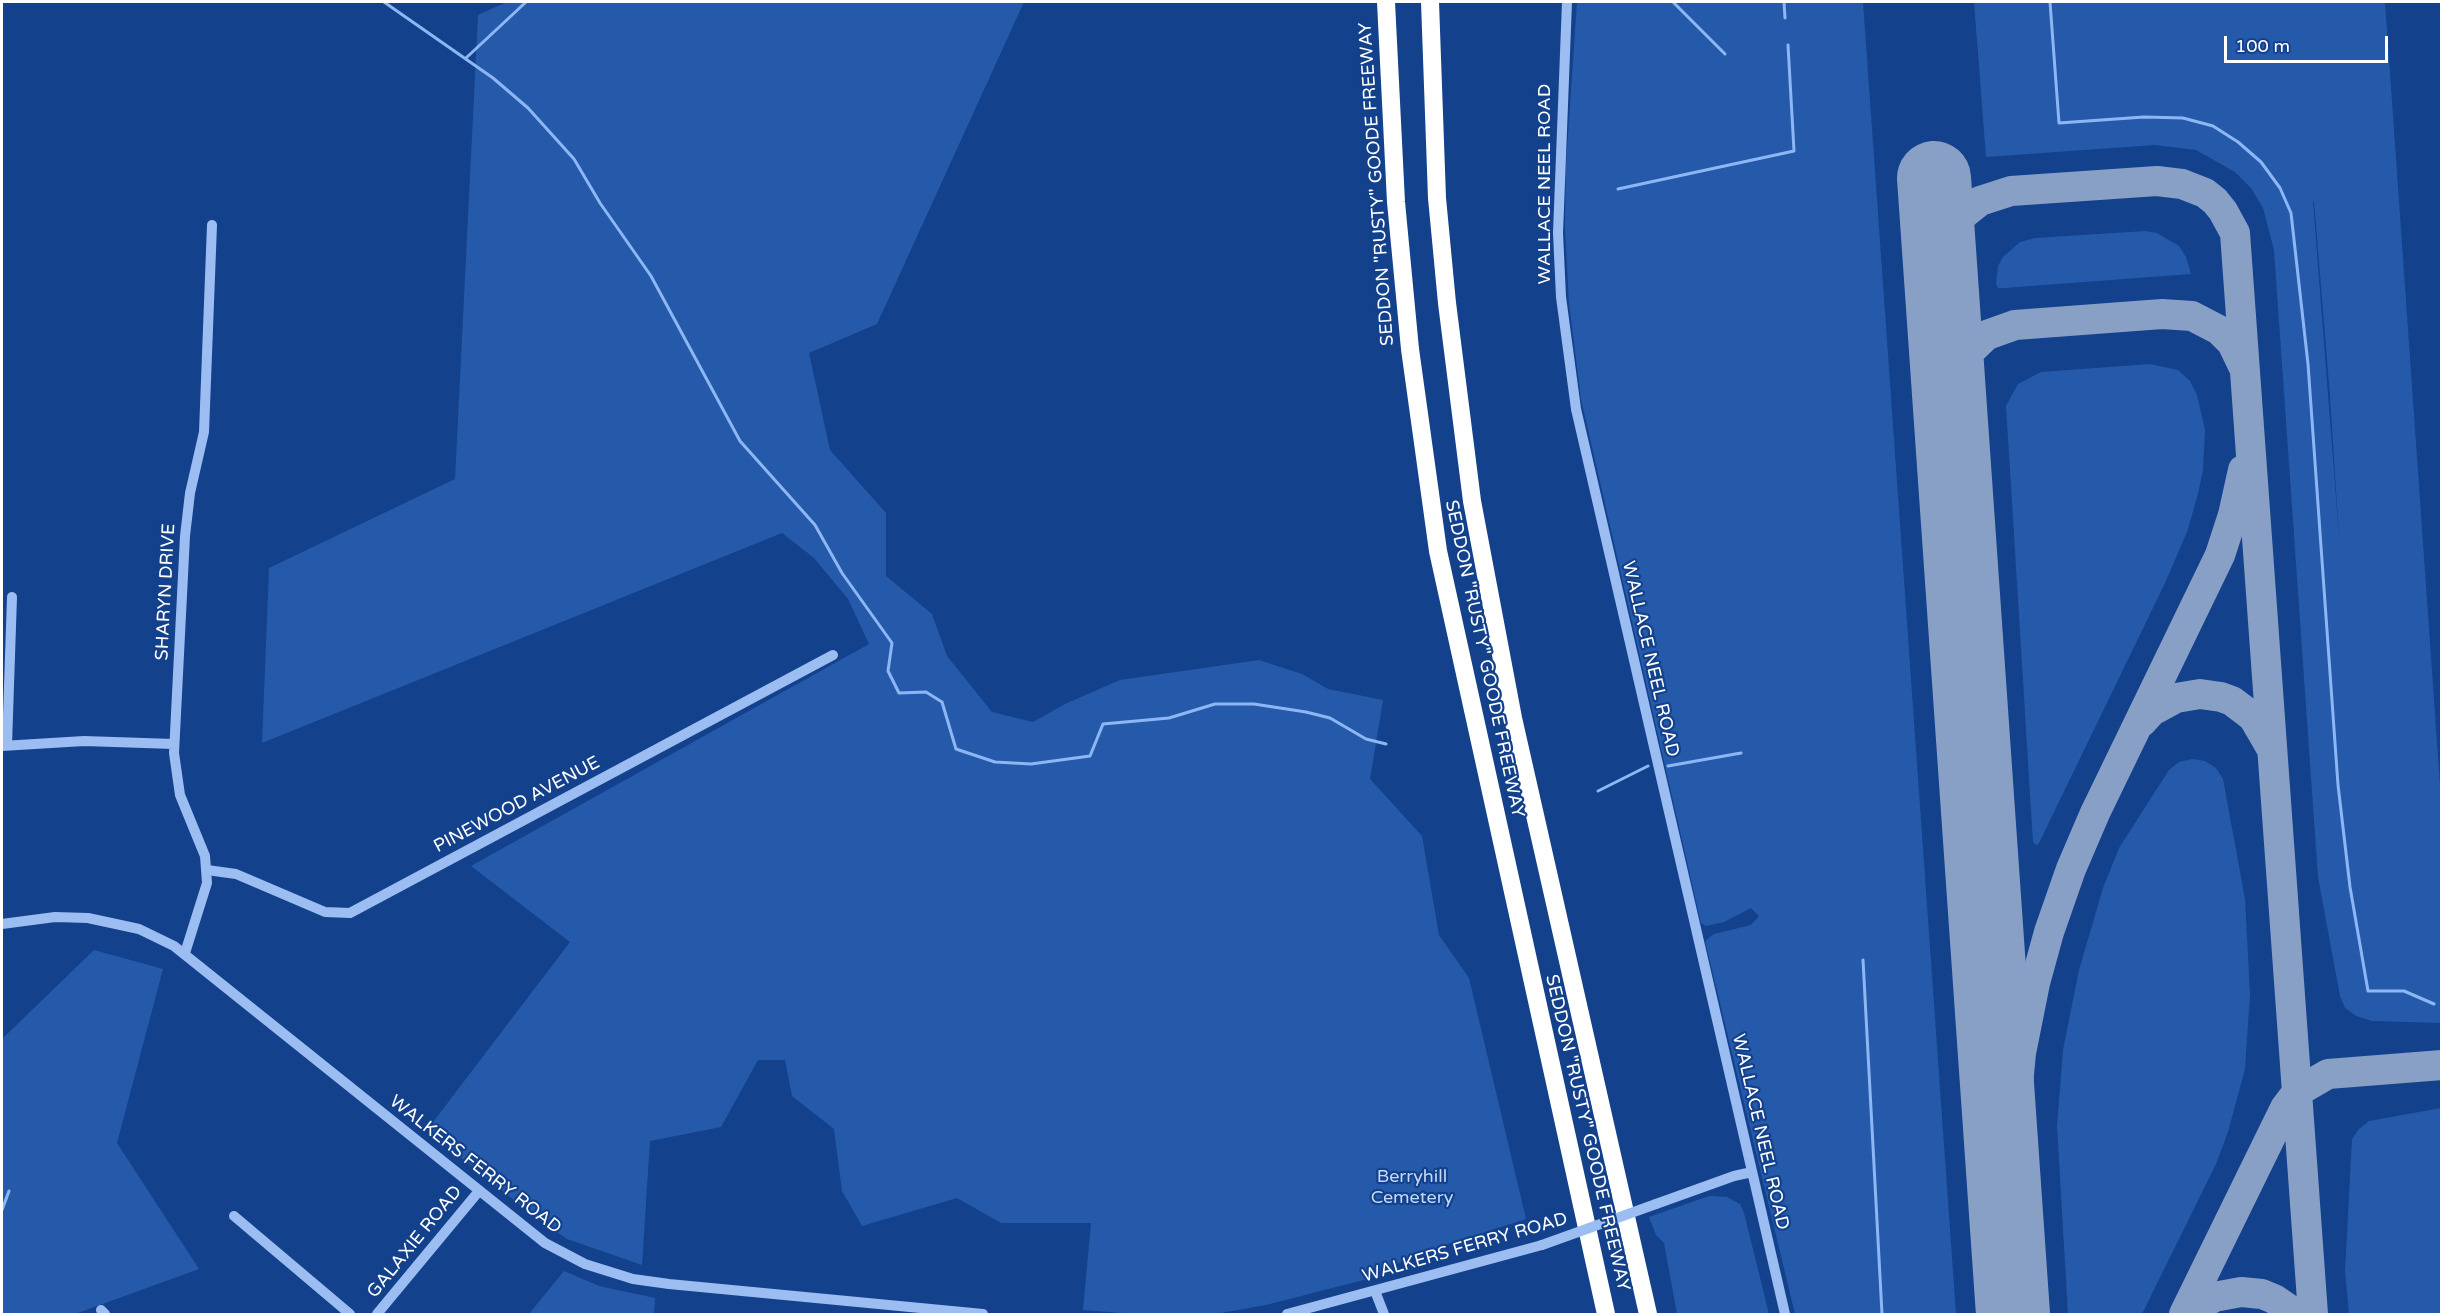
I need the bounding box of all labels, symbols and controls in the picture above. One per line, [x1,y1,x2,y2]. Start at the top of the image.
street label: SEDDON "RUSTY" GOODE FREEWAY [1355,22,1399,346]
scale bar [2227,24,2390,62]
text: 100 m [2235,35,2290,57]
street label: WALLACE NEEL ROAD [1534,84,1556,284]
street label: SEDDON "RUSTY" GOODE FREEWAY [1440,498,1528,820]
street label: SHARYN DRIVE [152,523,180,661]
street label: WALLACE NEEL ROAD [1617,559,1683,759]
street label: PINEWOOD AVENUE [430,752,604,858]
street label: SEDDON "RUSTY" GOODE FREEWAY [1540,973,1634,1293]
street label: WALLACE NEEL ROAD [1727,1032,1793,1232]
street label: WALKERS FERRY ROAD [385,1091,565,1239]
park label: Berryhill Cemetery [1371,1166,1453,1208]
street label: GALAXIE ROAD [363,1181,467,1303]
street label: WALKERS FERRY ROAD [1360,1208,1570,1288]

